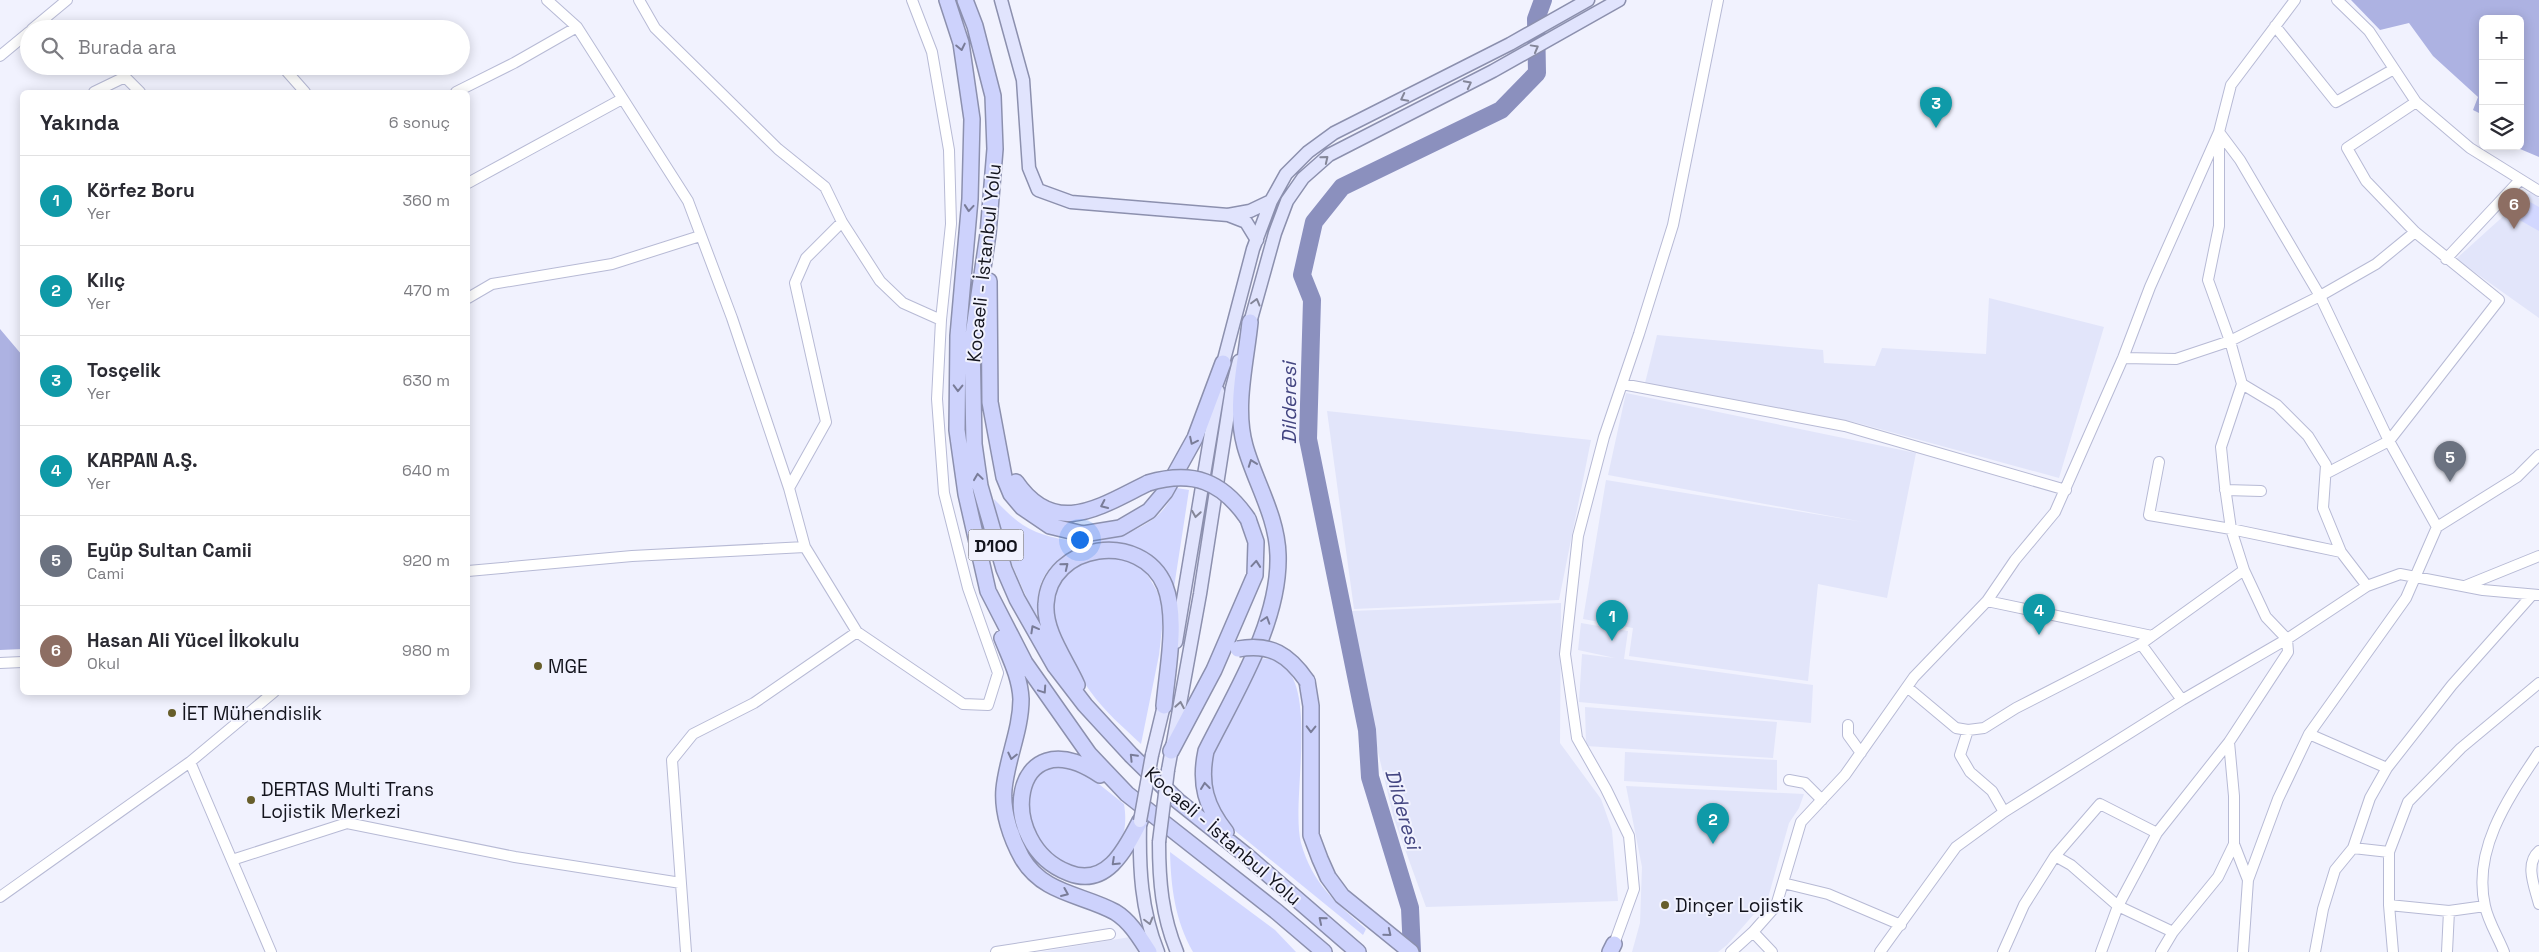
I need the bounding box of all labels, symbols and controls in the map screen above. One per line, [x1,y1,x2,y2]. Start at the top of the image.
map controls [2479,15,2524,150]
button: + [2479,15,2524,60]
search box [20,20,470,75]
icon: search [38,34,66,62]
text: Burada ara [78,35,176,60]
one-way arrow [955,42,965,51]
one-way arrow [1529,44,1538,54]
button: − [2479,60,2524,105]
one-way arrow [1463,80,1472,90]
pin: 3 [1920,87,1952,128]
one-way arrow [1400,92,1409,102]
button: layers [2479,105,2524,150]
text: Yakında [40,109,119,136]
text: 6 sonuç [389,112,450,133]
one-way arrow [1319,157,1328,165]
street label: Kocaeli - İstanbul Yolu [961,162,1007,364]
text: Körfez Boru [87,178,195,203]
pin: 6 [2498,188,2530,229]
text: 1 [52,190,60,211]
text: 360 m [402,190,450,211]
text: Yer [87,203,111,224]
one-way arrow [964,204,975,212]
text: Kılıç [87,268,125,293]
text: 2 [51,280,61,301]
text: 470 m [403,280,450,301]
text: Yer [87,293,111,314]
one-way arrow [1250,298,1260,306]
text: Tosçelik [87,358,161,383]
water label: Dilderesi [1276,360,1302,444]
text: 3 [51,370,61,391]
text: 630 m [402,370,450,391]
text: Yer [87,383,111,404]
one-way arrow [952,384,963,392]
one-way arrow [1189,436,1199,445]
pin: 5 [2434,441,2466,482]
text: KARPAN A.Ş. [87,448,198,473]
one-way arrow [1248,459,1258,468]
text: 4 [51,460,61,481]
text: 640 m [402,460,450,481]
text: Yer [87,473,111,494]
one-way arrow [974,473,984,481]
one-way arrow [1101,498,1110,508]
one-way arrow [1192,510,1202,519]
your location [1067,527,1093,553]
road number: D100 [968,530,1024,560]
text: Eyüp Sultan Camii [87,538,252,563]
text: 5 [51,550,61,571]
text: 920 m [402,550,450,571]
one-way arrow [1250,560,1261,568]
one-way arrow [1060,562,1069,571]
text: Cami [87,563,124,584]
pin: 4 [2023,594,2055,635]
pin: 1 [1596,600,1628,641]
one-way arrow [1260,617,1270,625]
one-way arrow [1030,625,1040,634]
text: Hasan Ali Yücel İlkokulu [87,628,299,653]
text: 6 [51,640,61,661]
text: 980 m [402,640,450,661]
text: Okul [87,653,120,674]
place label: MGE [548,654,588,679]
marker: MGE [532,660,544,672]
one-way arrow [1037,684,1046,694]
one-way arrow [1174,700,1184,709]
place label: İET Mühendislik [182,701,322,726]
marker: İET Mühendislik [166,707,178,719]
one-way arrow [1306,726,1316,734]
one-way arrow [1007,752,1018,760]
one-way arrow [1130,753,1139,762]
street label: Kocaeli - İstanbul Yolu [1139,761,1307,911]
water label: Dilderesi [1379,766,1427,854]
place label: DERTAS Multi Trans Lojistik Merkezi [261,777,434,824]
one-way arrow [1200,782,1211,790]
marker: DERTAS Multi Trans Lojistik Merkezi [245,794,257,806]
pin: 2 [1697,803,1729,844]
one-way arrow [1111,856,1120,865]
one-way arrow [1060,887,1069,898]
place label: Dinçer Lojistik [1675,893,1803,918]
marker: Dinçer Lojistik [1659,899,1671,911]
one-way arrow [1143,916,1154,925]
one-way arrow [1318,917,1327,926]
one-way arrow [1382,927,1391,936]

